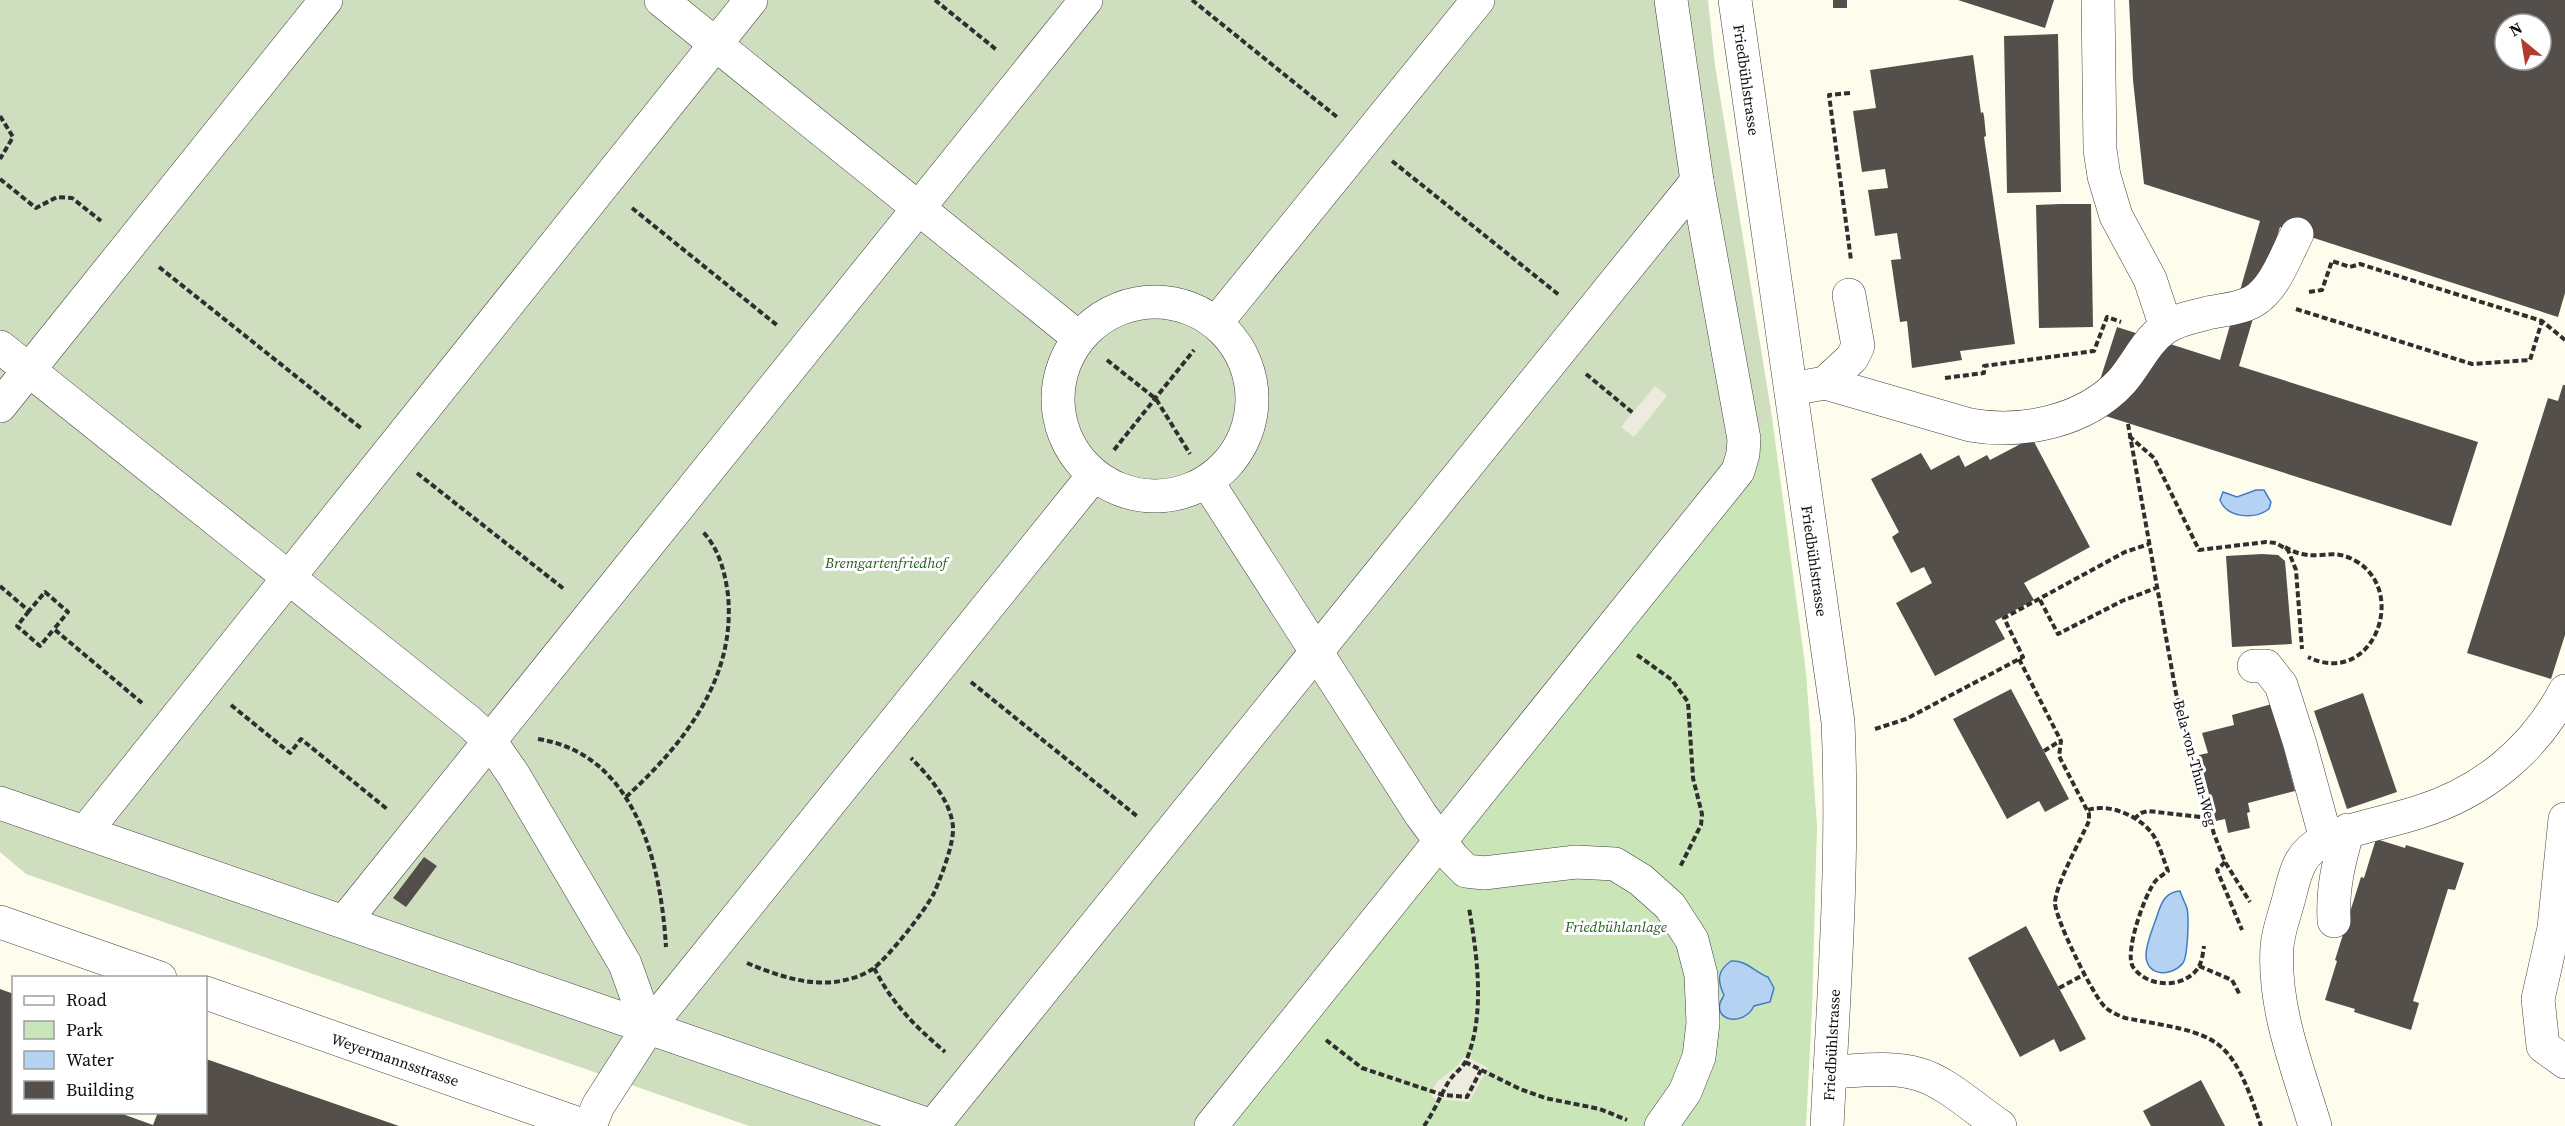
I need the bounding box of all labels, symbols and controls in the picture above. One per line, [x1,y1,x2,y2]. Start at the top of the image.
north arrow [2493,12,2553,72]
text: N [2505,16,2526,41]
street label: Friedbühlstrasse [1728,23,1765,137]
street label: Friedbühlstrasse [1796,504,1833,618]
park label: Bremgartenfriedhof [824,552,950,573]
street label: Bela-von-Thun-Weg [2168,697,2223,829]
park label: Friedbühlanlage [1564,916,1667,937]
legend [12,976,207,1114]
text: Road [66,987,107,1012]
street label: Friedbühlstrasse [1818,988,1845,1101]
text: Park [66,1017,103,1042]
street label: Weyermannsstrasse [328,1028,462,1091]
text: Water [66,1047,114,1072]
text: Building [66,1077,134,1102]

